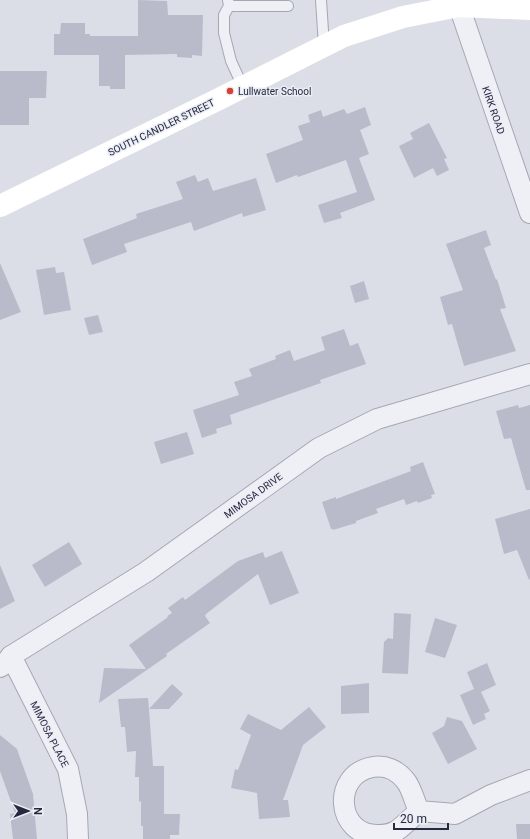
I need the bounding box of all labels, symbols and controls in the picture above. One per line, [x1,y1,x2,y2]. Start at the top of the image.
street label: KIRK ROAD [480,85,507,136]
marker: Lullwater School [225,86,235,96]
place label: Lullwater School [238,86,311,97]
street label: SOUTH CANDLER STREET [106,97,216,158]
street label: MIMOSA DRIVE [222,470,285,520]
street label: MIMOSA PLACE [28,699,71,769]
north arrow [8,791,48,831]
scale bar [394,805,448,831]
text: N [31,807,44,815]
text: 20 m [400,812,427,826]

